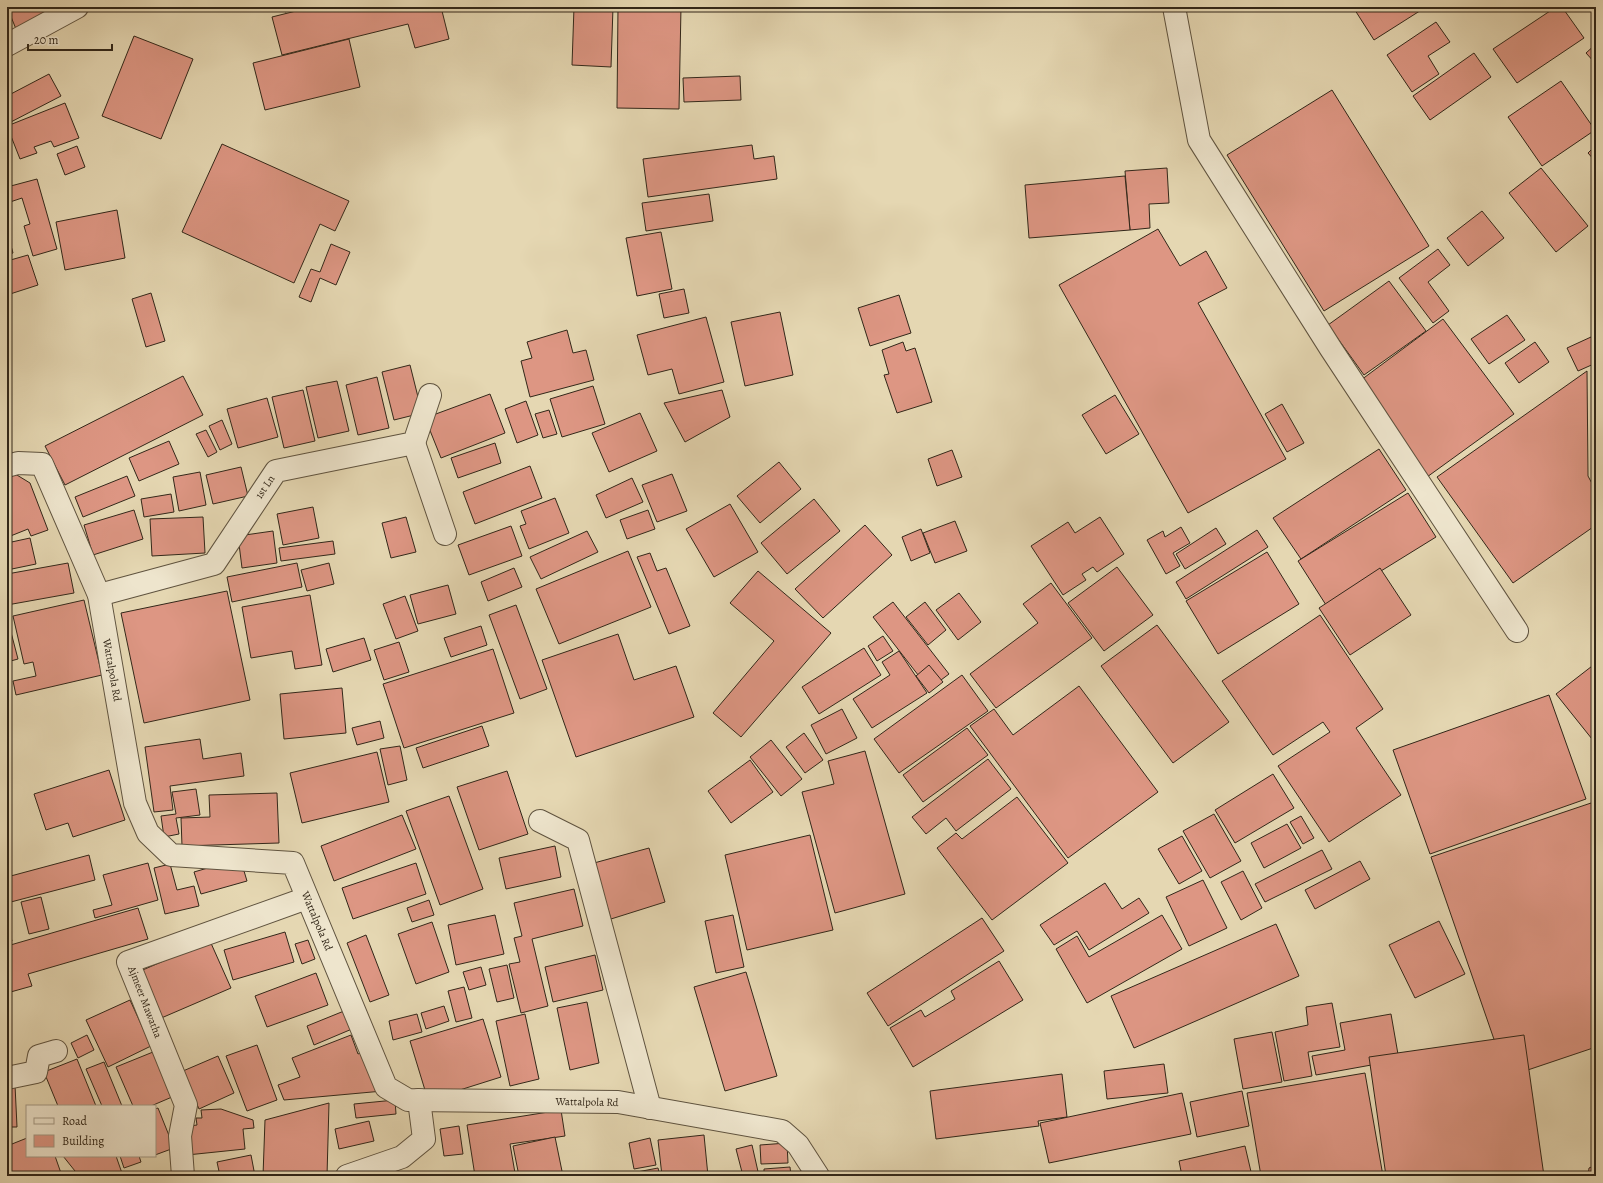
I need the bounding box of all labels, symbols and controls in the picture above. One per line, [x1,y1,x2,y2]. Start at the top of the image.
scale bar [28,26,112,52]
text: 20 m [34,32,58,48]
street label: 1st Ln [252,472,278,502]
street label: Wattalpola Rd [99,637,125,702]
street label: Wattalpola Rd [297,888,336,953]
street label: Ajmeer Mawatha [124,963,166,1041]
street label: Wattalpola Rd [554,1094,619,1110]
legend [26,1105,156,1157]
text: Road [62,1113,88,1129]
text: Building [62,1133,104,1149]

